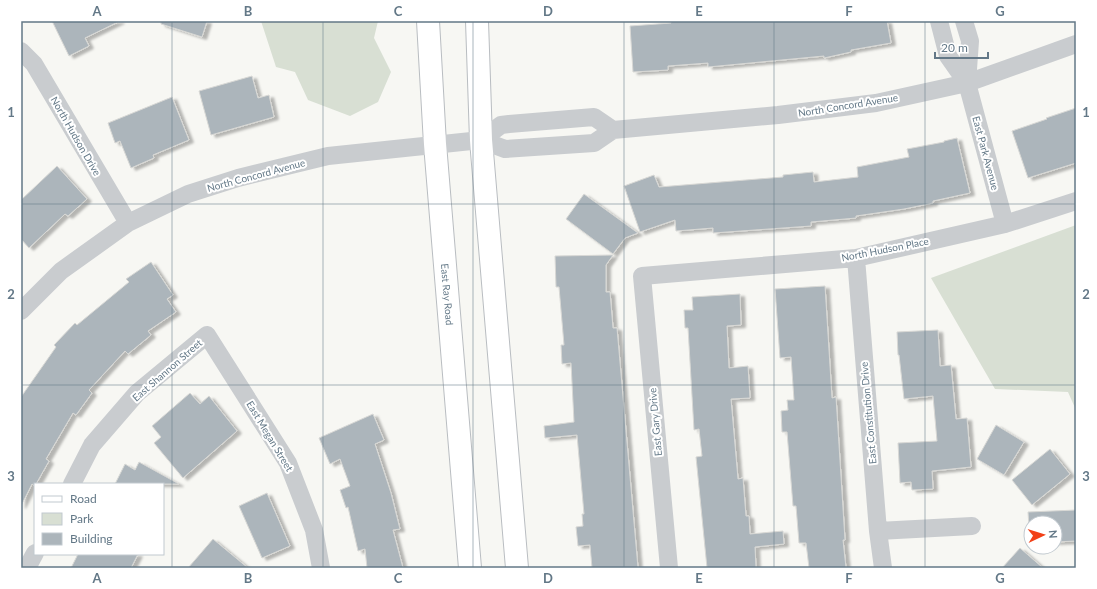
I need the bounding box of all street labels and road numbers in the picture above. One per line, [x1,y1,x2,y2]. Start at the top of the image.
street label: North Concord Avenue [797,91,899,119]
street label: North Hudson Drive [48,94,104,178]
street label: East Park Avenue [970,115,1002,191]
street label: North Concord Avenue [206,156,306,194]
street label: North Hudson Place [840,235,930,263]
street label: East Ray Road [439,263,456,326]
street label: East Shannon Street [130,336,205,404]
street label: East Constitution Drive [858,361,878,465]
street label: East Gary Drive [646,387,664,457]
street label: East Megan Street [244,399,296,474]

